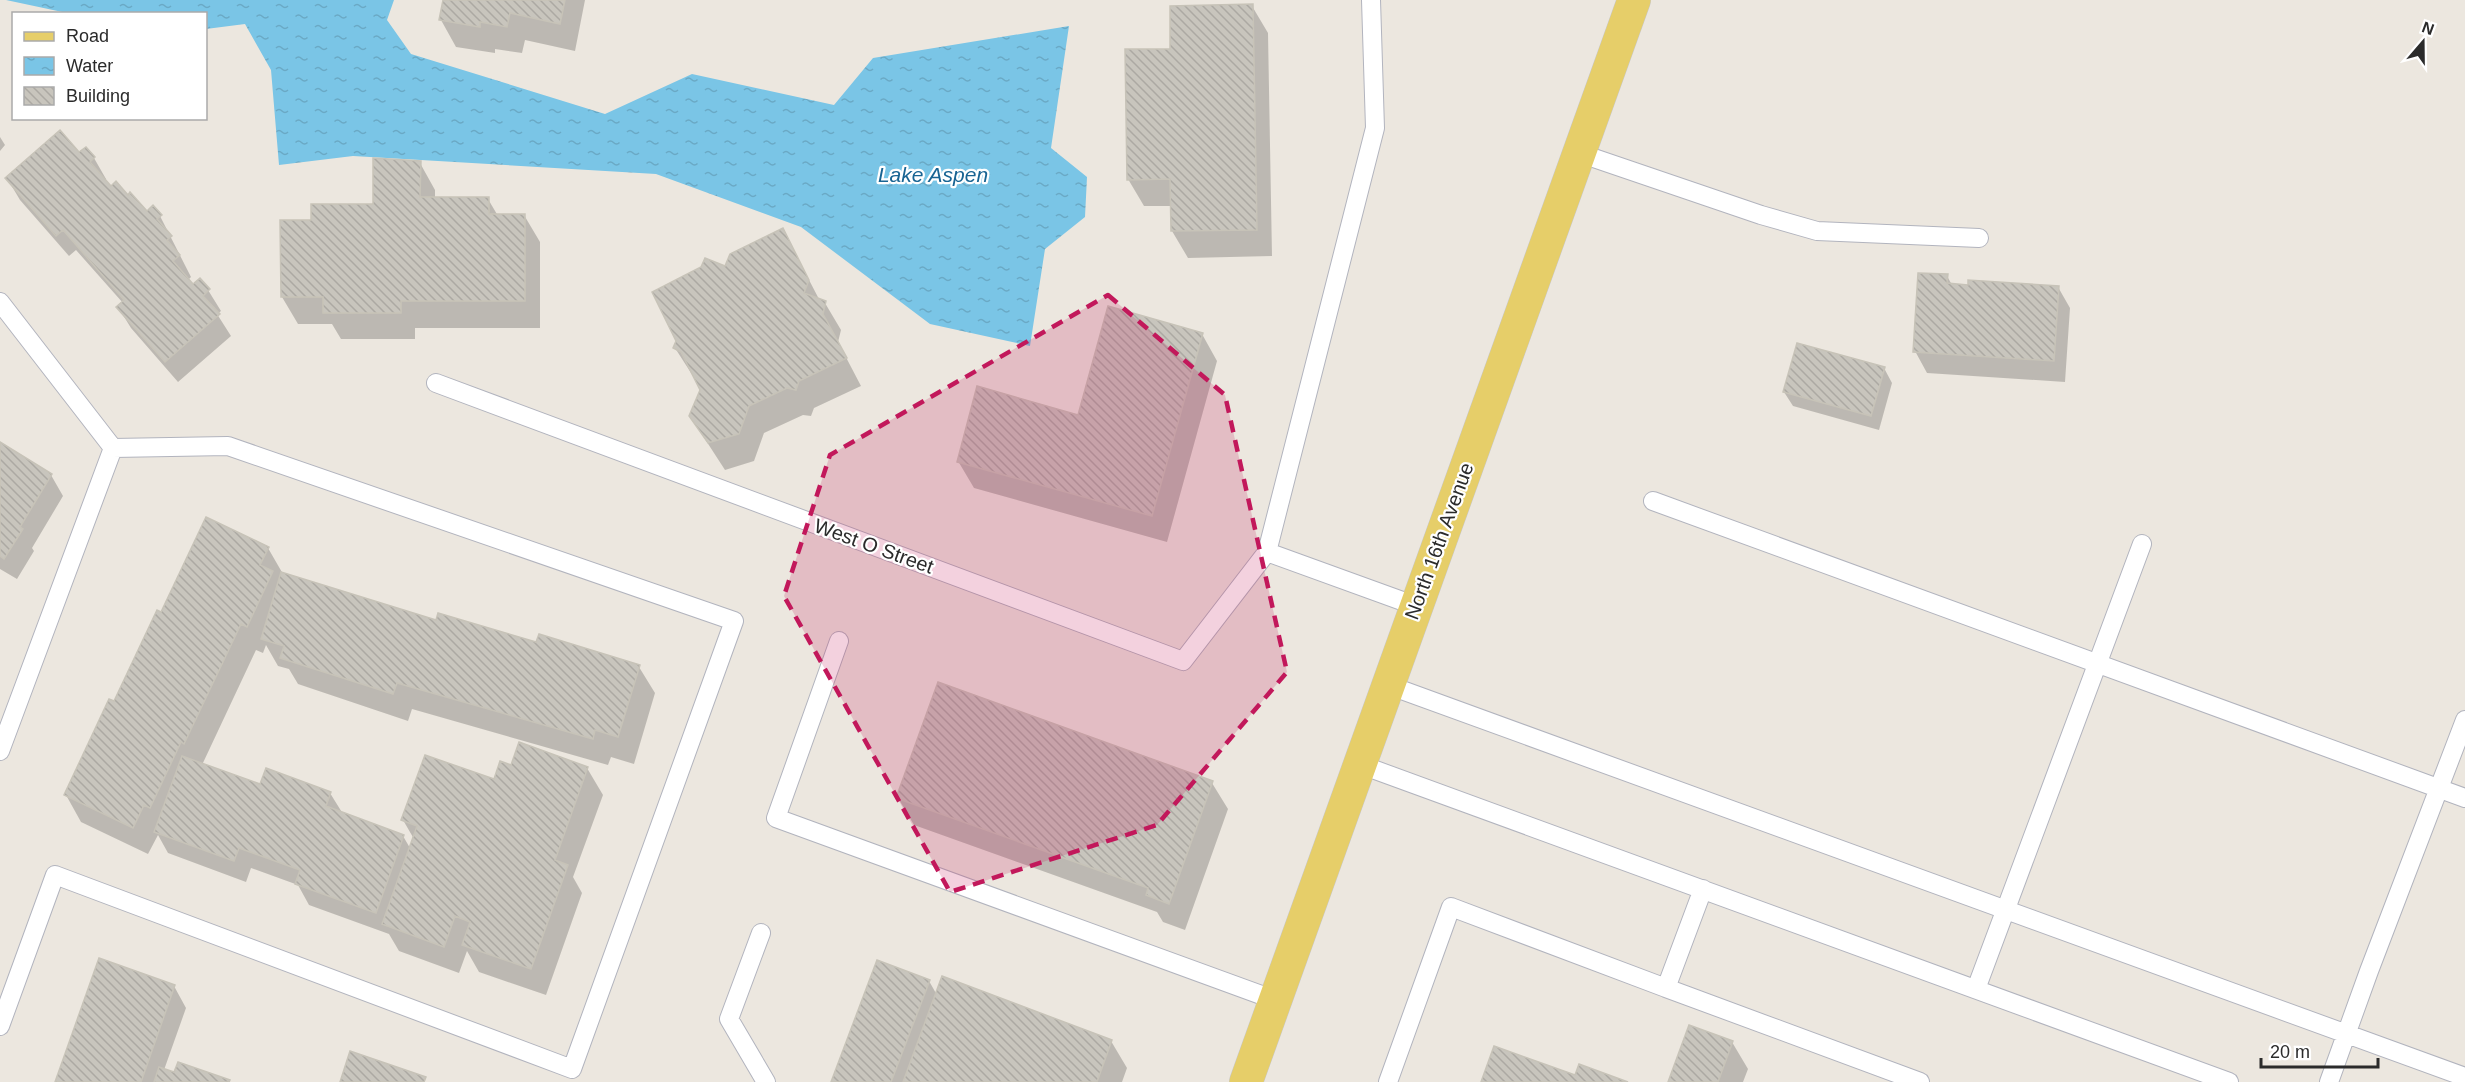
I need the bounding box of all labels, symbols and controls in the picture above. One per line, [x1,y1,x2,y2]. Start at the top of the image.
legend [12,12,207,120]
north arrow [2393,12,2453,72]
text: N [2420,18,2436,38]
text: Road [66,26,109,46]
text: Water [66,56,113,76]
text: Building [66,86,130,106]
water label: Lake Aspen [878,163,988,186]
street label: North 16th Avenue [1400,460,1478,622]
street label: West O Street [811,514,937,578]
scale bar [2261,1031,2378,1069]
text: 20 m [2270,1042,2310,1062]

